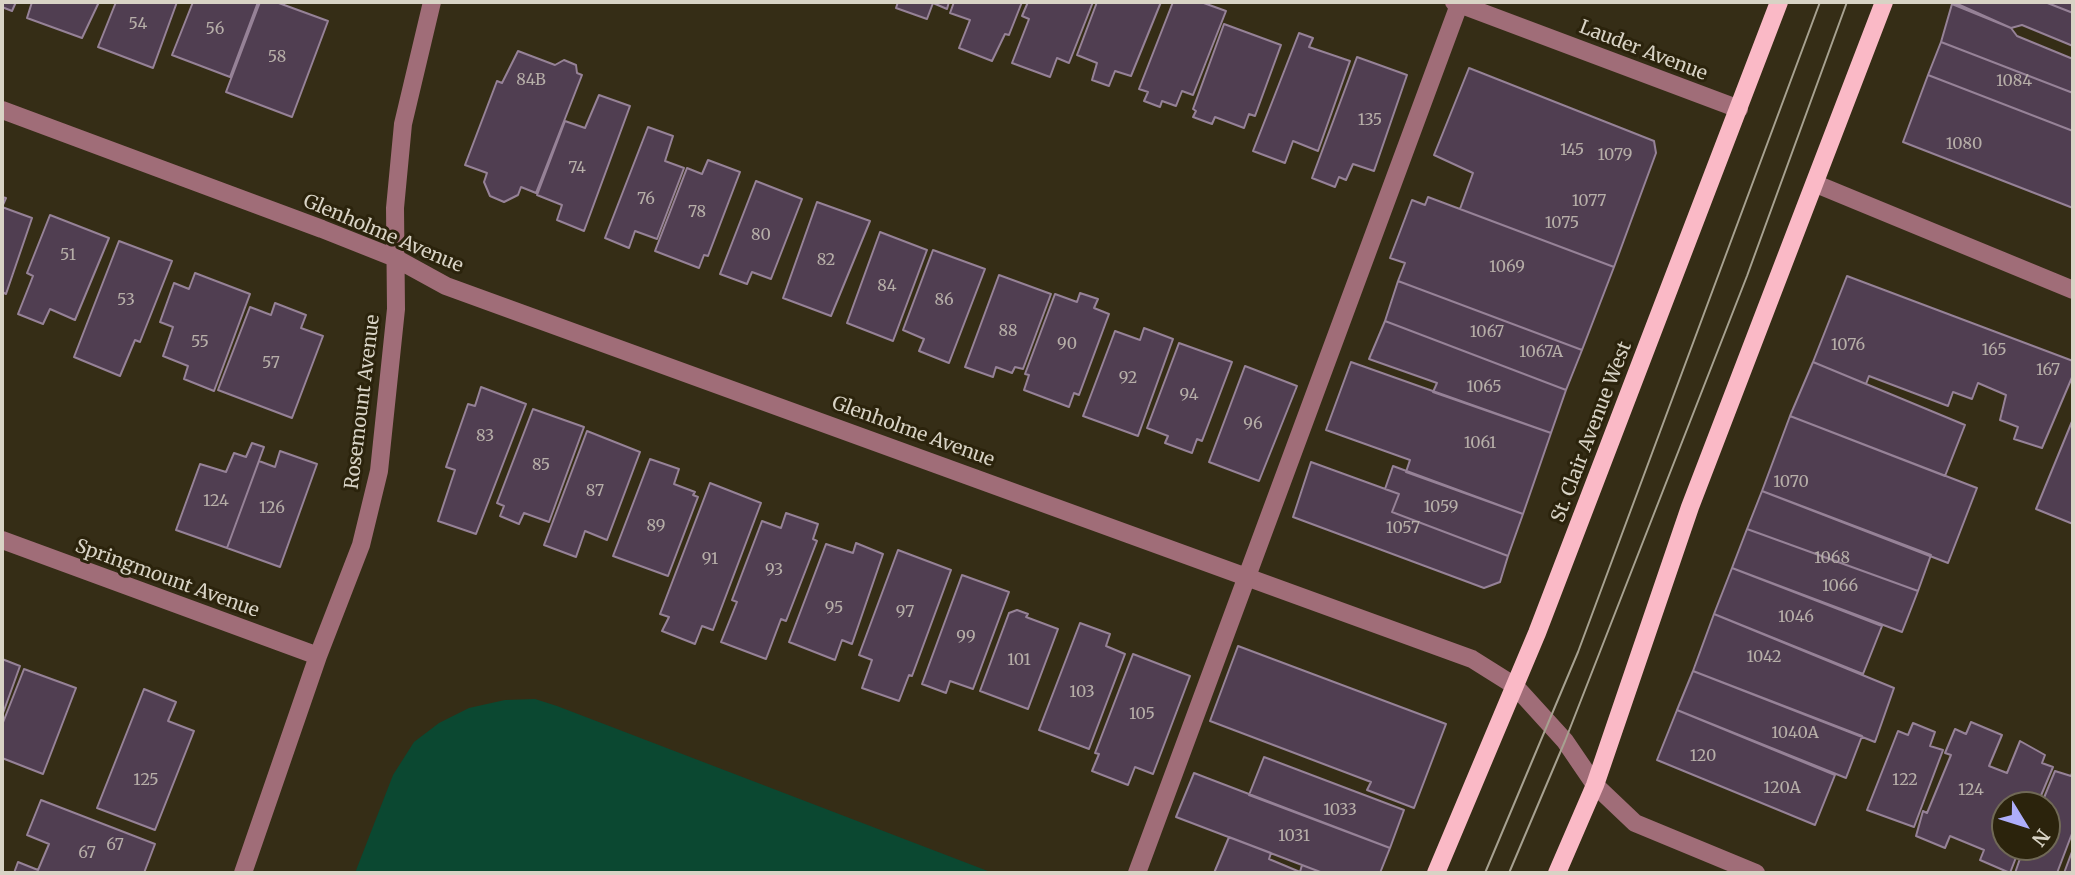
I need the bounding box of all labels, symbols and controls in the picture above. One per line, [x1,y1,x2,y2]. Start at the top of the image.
house number: 54 [129,14,147,34]
street label: Lauder Avenue [1576,16,1710,86]
house number: 56 [206,19,224,39]
house number: 58 [268,47,286,67]
house number: 84B [516,70,546,90]
house number: 1084 [1996,71,2032,91]
house number: 135 [1358,110,1382,130]
house number: 1080 [1946,134,1982,154]
house number: 145 [1560,140,1584,160]
house number: 1079 [1597,145,1633,165]
house number: 74 [568,158,586,178]
house number: 76 [637,189,655,209]
street label: Glenholme Avenue [300,190,466,278]
house number: 1077 [1572,191,1606,211]
house number: 78 [688,202,706,222]
house number: 1075 [1545,213,1579,233]
house number: 80 [751,225,771,245]
house number: 51 [60,245,76,265]
house number: 82 [817,250,835,270]
house number: 1069 [1489,257,1525,277]
house number: 84 [877,276,897,296]
house number: 53 [117,290,135,310]
house number: 86 [934,290,954,310]
street label: Rosemount Avenue [341,313,385,491]
house number: 88 [998,321,1018,341]
house number: 1067 [1470,322,1504,342]
house number: 55 [191,332,209,352]
house number: 90 [1057,334,1077,354]
house number: 1076 [1831,335,1865,355]
street label: St. Clair Avenue West [1547,338,1637,526]
house number: 165 [1982,340,2006,360]
house number: 1067A [1519,342,1563,362]
house number: 57 [262,353,280,373]
house number: 167 [2036,360,2060,380]
house number: 92 [1119,368,1137,388]
house number: 1065 [1466,377,1502,397]
house number: 94 [1179,385,1199,405]
street label: Glenholme Avenue [829,392,997,472]
house number: 96 [1243,414,1263,434]
house number: 83 [476,426,494,446]
house number: 1061 [1464,433,1496,453]
house number: 85 [532,455,550,475]
house number: 1070 [1773,472,1809,492]
house number: 87 [586,481,604,501]
house number: 124 [203,491,229,511]
house number: 1059 [1423,497,1459,517]
house number: 126 [259,498,285,518]
house number: 89 [647,516,665,536]
house number: 1057 [1386,518,1420,538]
street label: Springmount Avenue [72,535,262,623]
house number: 1068 [1814,548,1850,568]
house number: 91 [702,549,718,569]
house number: 93 [765,560,783,580]
house number: 1066 [1822,576,1858,596]
house number: 95 [825,598,843,618]
house number: 97 [896,602,914,622]
house number: 1046 [1778,607,1814,627]
house number: 99 [956,627,976,647]
house number: 1042 [1746,647,1782,667]
house number: 101 [1007,650,1031,670]
house number: 103 [1069,682,1095,702]
house number: 105 [1129,704,1155,724]
house number: 1040A [1771,723,1819,743]
house number: 120 [1690,746,1716,766]
house number: 125 [133,770,159,790]
house number: 122 [1892,770,1918,790]
house number: 120A [1763,778,1801,798]
house number: 124 [1958,780,1984,800]
north arrow [1991,791,2061,861]
house number: 1033 [1323,800,1357,820]
text: N [2027,824,2055,851]
house number: 1031 [1278,826,1310,846]
house number: 67 [106,835,124,855]
house number: 67 [78,843,96,863]

